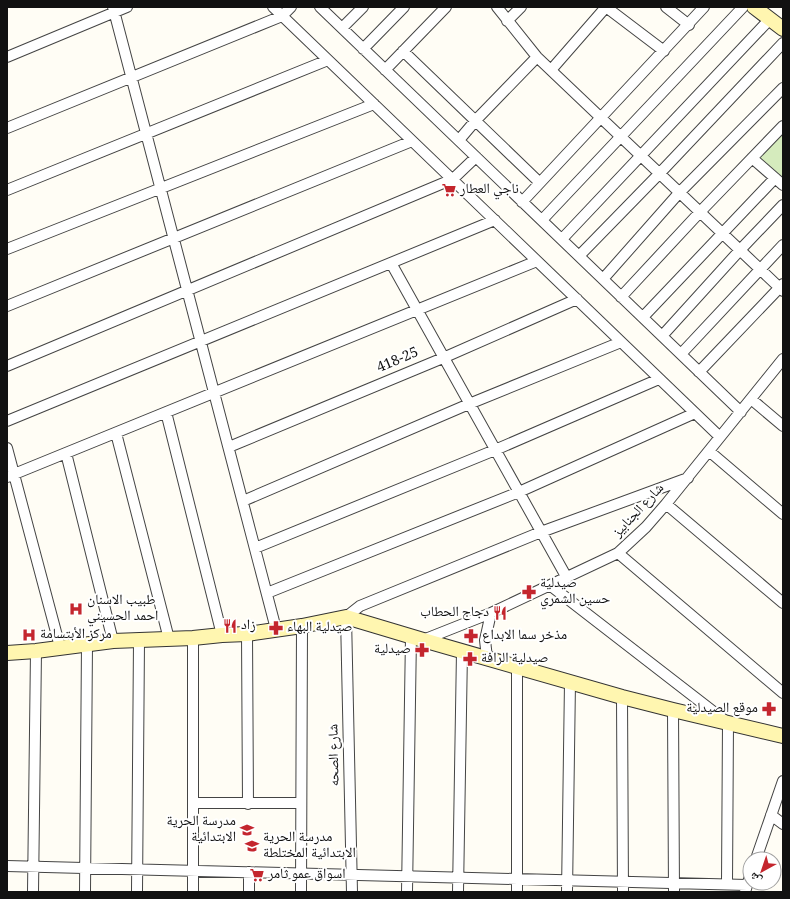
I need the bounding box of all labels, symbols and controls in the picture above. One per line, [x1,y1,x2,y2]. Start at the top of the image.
place label: ناجي العطار [459,178,519,202]
supermarket icon: ناجي العطار [441,182,457,198]
street label: 418-25 [373,341,423,381]
street label: شارع الجنابيز [607,478,671,545]
place label: صيدلية حسين الشمري [540,572,610,612]
pharmacy icon: صيدلية حسين الشمري [521,584,537,600]
place label: طبيب الاسنان احمد الحسيني [87,589,158,629]
hospital icon: طبيب الاسنان احمد الحسيني [68,601,84,617]
place label: دجاج الحطاب [420,601,489,625]
restaurant icon: دجاج الحطاب [492,605,508,621]
place label: زاد [241,614,256,638]
place label: صيدلية البهاء [287,616,353,640]
restaurant icon: زاد [222,618,238,634]
pharmacy icon: صيدلية البهاء [268,620,284,636]
place label: مركز الأبتسامة [40,623,112,647]
place label: مذخر سما الابداع [482,624,567,648]
hospital icon: مركز الأبتسامة [21,627,37,643]
pharmacy icon: مذخر سما الابداع [463,628,479,644]
place label: صيدلية [374,638,411,662]
pharmacy icon: صيدلية [414,642,430,658]
place label: صيدلية الرافة [481,647,549,671]
pharmacy icon: صيدلية الرافة [462,651,478,667]
place label: موقع الصيدلية [686,697,758,721]
pharmacy icon: موقع الصيدلية [761,701,777,717]
street label: شارع الصحه [322,724,348,786]
place label: مدرسة الحرية الابتدائية [167,810,236,850]
school or university icon: مدرسة الحرية الابتدائية [239,822,255,838]
place label: مدرسة الحرية الابتدائية المختلطة [263,826,356,866]
school or university icon: مدرسة الحرية الابتدائية المختلطة [244,838,260,854]
north arrow [742,851,782,891]
place label: اسواق عمو ثامر [267,863,345,887]
text: ش [746,866,767,889]
supermarket icon: اسواق عمو ثامر [249,867,265,883]

